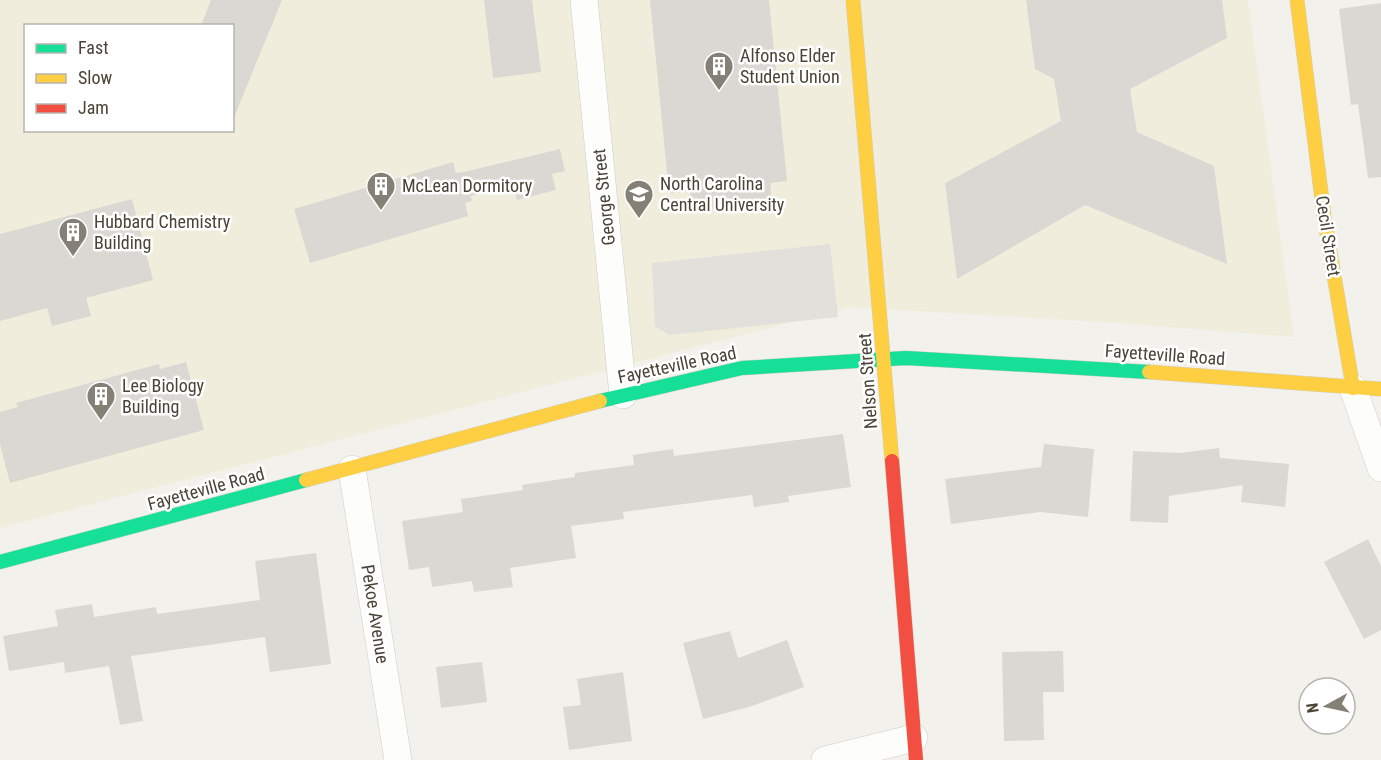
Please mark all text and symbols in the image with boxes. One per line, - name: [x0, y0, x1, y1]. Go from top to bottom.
- legend: [24, 24, 234, 132]
- text: Fast: [78, 37, 109, 58]
- place label: Alfonso Elder Student Union: [740, 45, 840, 87]
- building icon: Alfonso Elder Student Union: [703, 50, 735, 92]
- text: Slow: [78, 67, 113, 88]
- text: Jam: [78, 97, 109, 118]
- street label: George Street: [588, 148, 619, 246]
- building icon: McLean Dormitory: [365, 170, 397, 212]
- place label: North Carolina Central University: [660, 173, 785, 215]
- place label: McLean Dormitory: [402, 175, 533, 196]
- school or university icon: North Carolina Central University: [623, 178, 655, 220]
- street label: Cecil Street: [1312, 194, 1345, 278]
- place label: Hubbard Chemistry Building: [94, 211, 231, 253]
- building icon: Hubbard Chemistry Building: [57, 216, 89, 258]
- street label: Nelson Street: [854, 332, 881, 430]
- street label: Fayetteville Road: [1104, 340, 1226, 369]
- street label: Fayetteville Road: [616, 342, 738, 387]
- place label: Lee Biology Building: [122, 375, 205, 417]
- building icon: Lee Biology Building: [85, 380, 117, 422]
- street label: Fayetteville Road: [145, 463, 267, 514]
- street label: Pekoe Avenue: [357, 563, 394, 665]
- north arrow: [1297, 676, 1357, 736]
- text: N: [1303, 702, 1323, 714]

